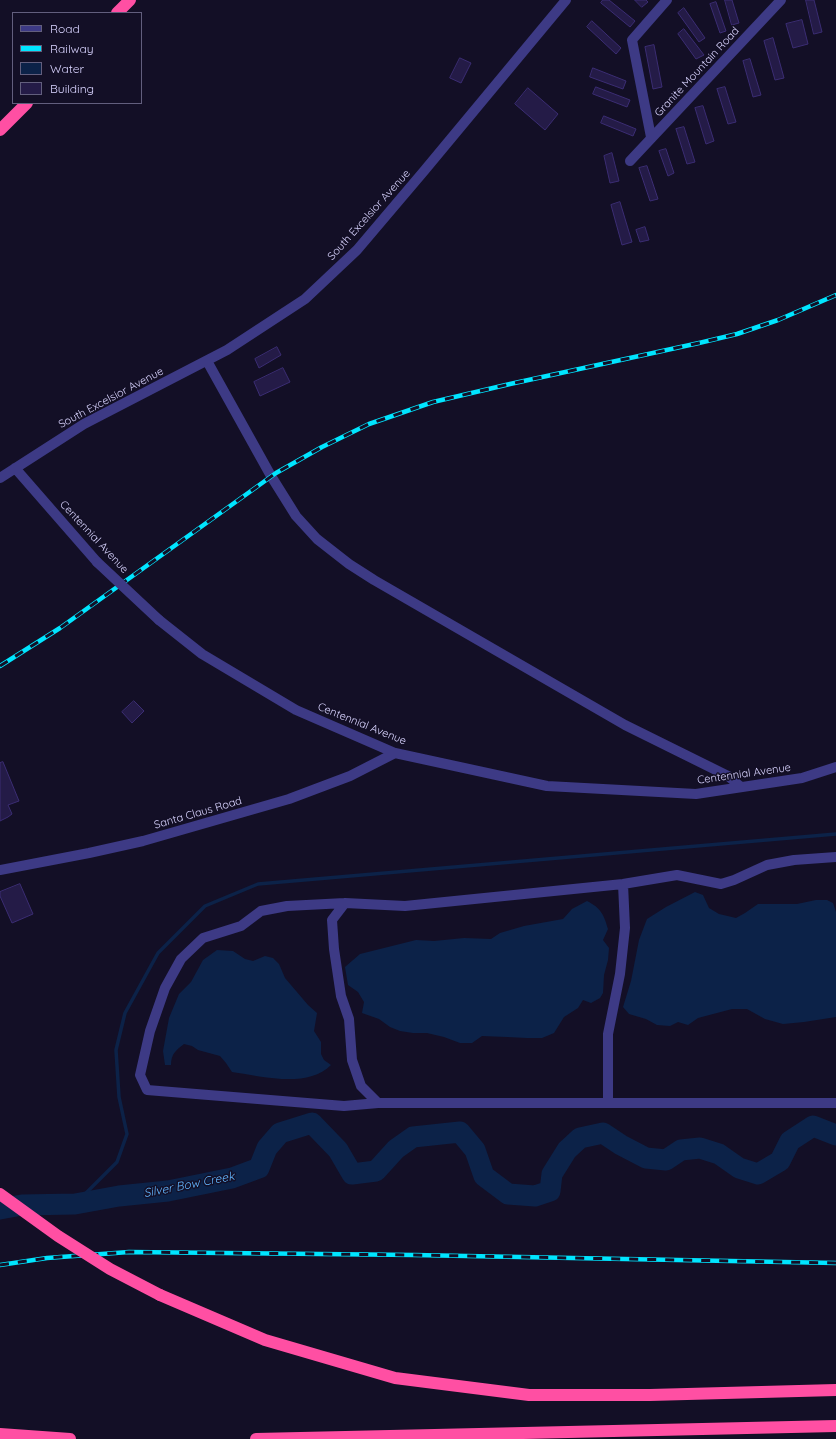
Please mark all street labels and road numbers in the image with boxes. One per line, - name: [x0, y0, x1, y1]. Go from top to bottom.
- street label: Granite Mountain Road: [652, 24, 742, 120]
- street label: South Excelsior Avenue: [325, 167, 413, 263]
- street label: South Excelsior Avenue: [56, 365, 166, 431]
- street label: Centennial Avenue: [57, 498, 131, 576]
- street label: Centennial Avenue: [316, 700, 408, 748]
- street label: Centennial Avenue: [696, 761, 792, 787]
- street label: Santa Claus Road: [153, 794, 243, 832]

